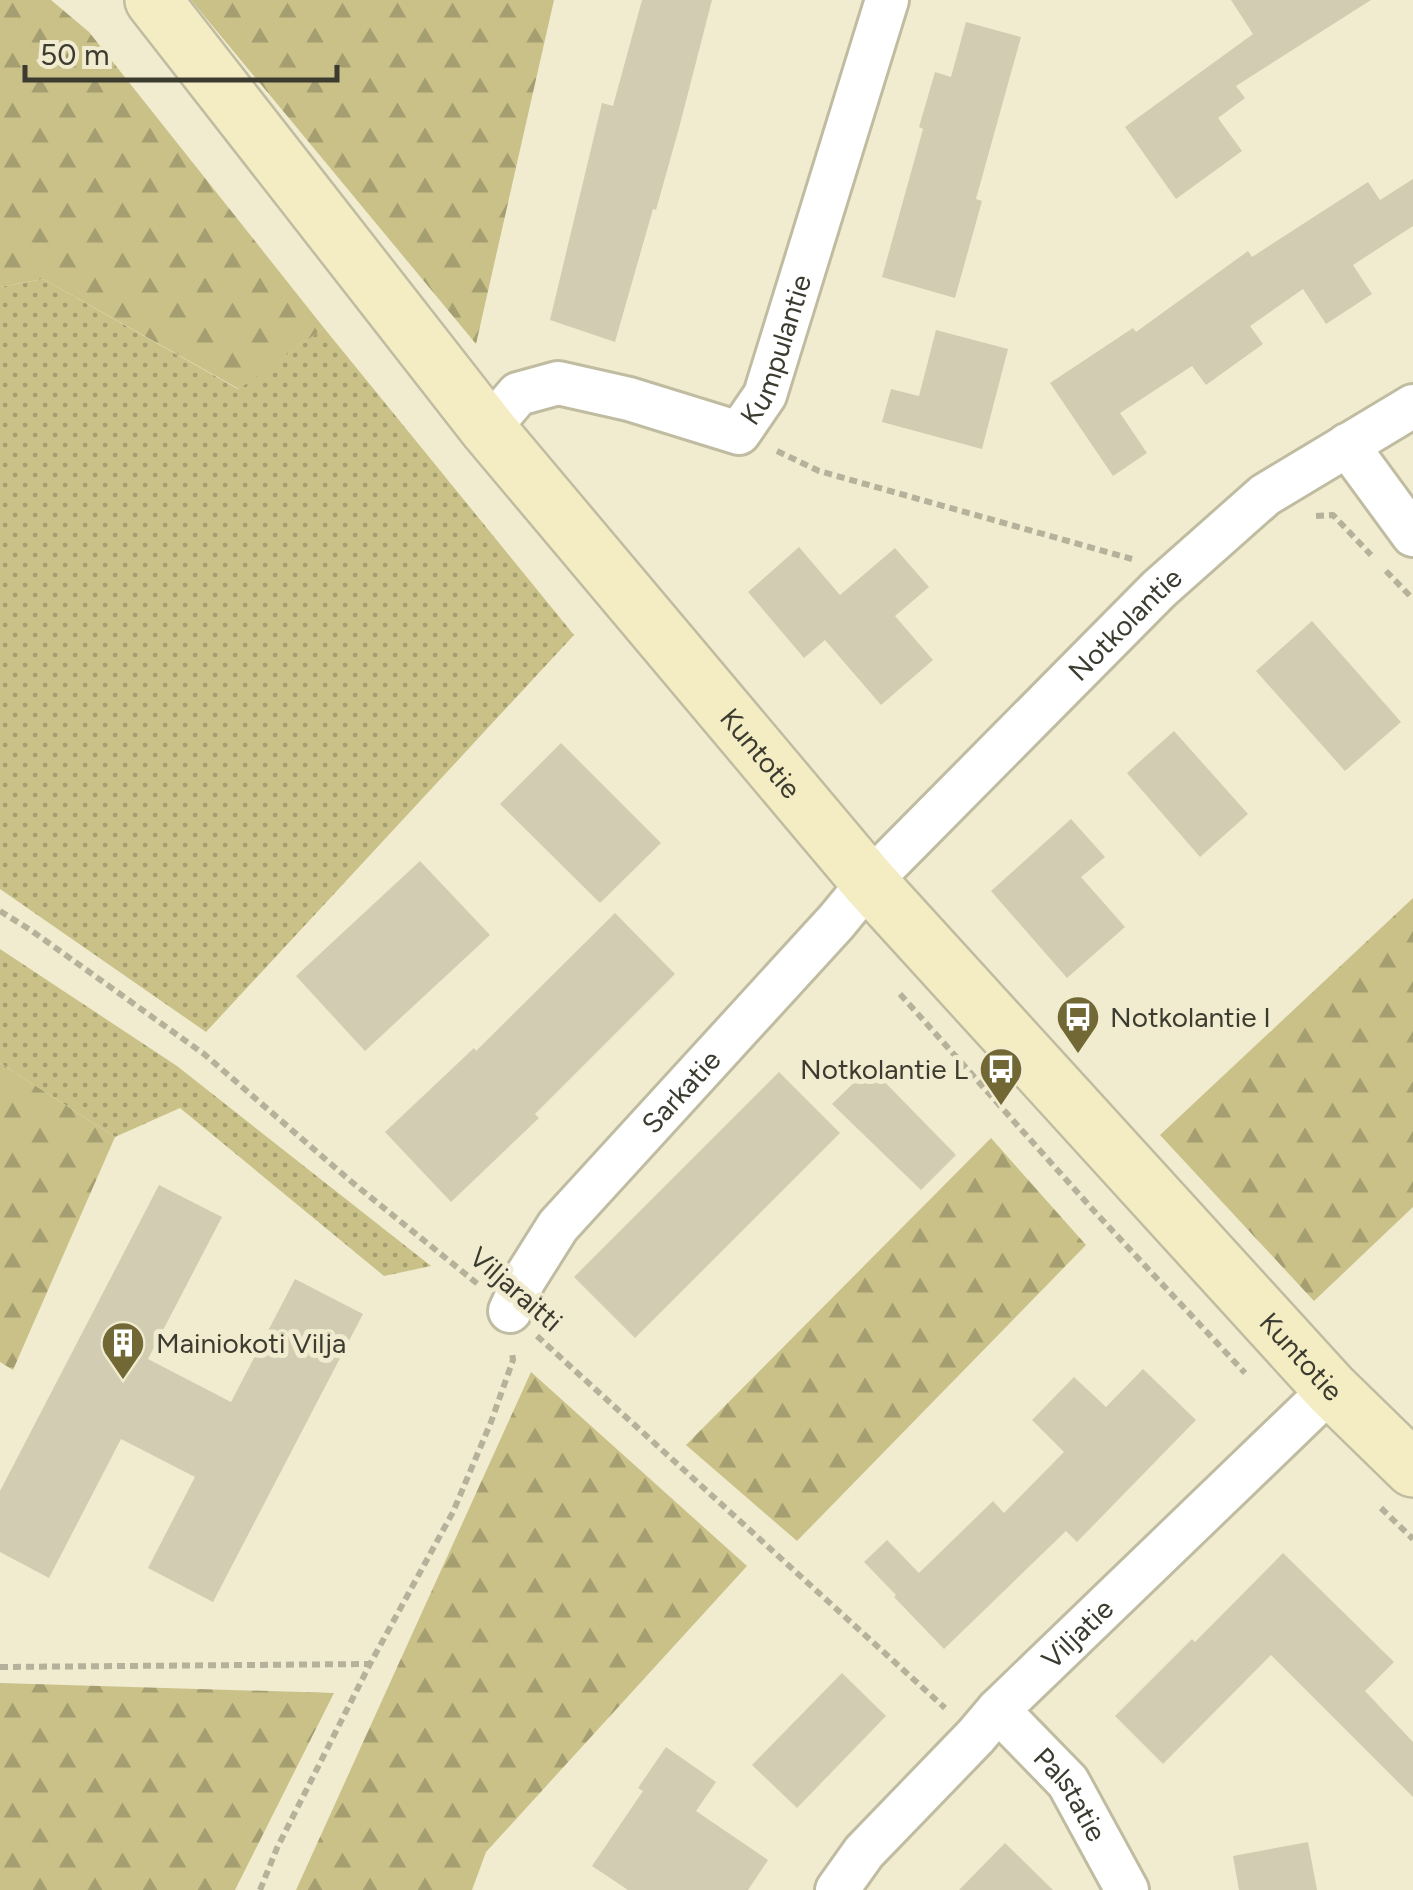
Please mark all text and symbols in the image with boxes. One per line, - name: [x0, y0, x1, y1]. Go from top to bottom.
- scale bar: [25, 20, 338, 82]
- text: 50 m: [40, 36, 109, 73]
- street label: Kumpulantie: [733, 271, 818, 431]
- street label: Notkolantie: [1061, 560, 1189, 688]
- street label: Kuntotie: [713, 701, 808, 805]
- bus stop icon: Notkolantie I: [1055, 994, 1101, 1055]
- place label: Notkolantie I: [1110, 1000, 1271, 1034]
- street label: Sarkatie: [634, 1043, 728, 1140]
- bus stop icon: Notkolantie L: [978, 1046, 1024, 1107]
- place label: Notkolantie L: [800, 1052, 968, 1086]
- street label: Viljaraitti: [463, 1240, 569, 1338]
- street label: Kuntotie: [1253, 1305, 1350, 1408]
- building icon: Mainiokoti Vilja: [100, 1320, 146, 1381]
- place label: Mainiokoti Vilja: [156, 1326, 346, 1360]
- street label: Viljatie: [1034, 1591, 1120, 1676]
- street label: Palstatie: [1027, 1740, 1114, 1847]

